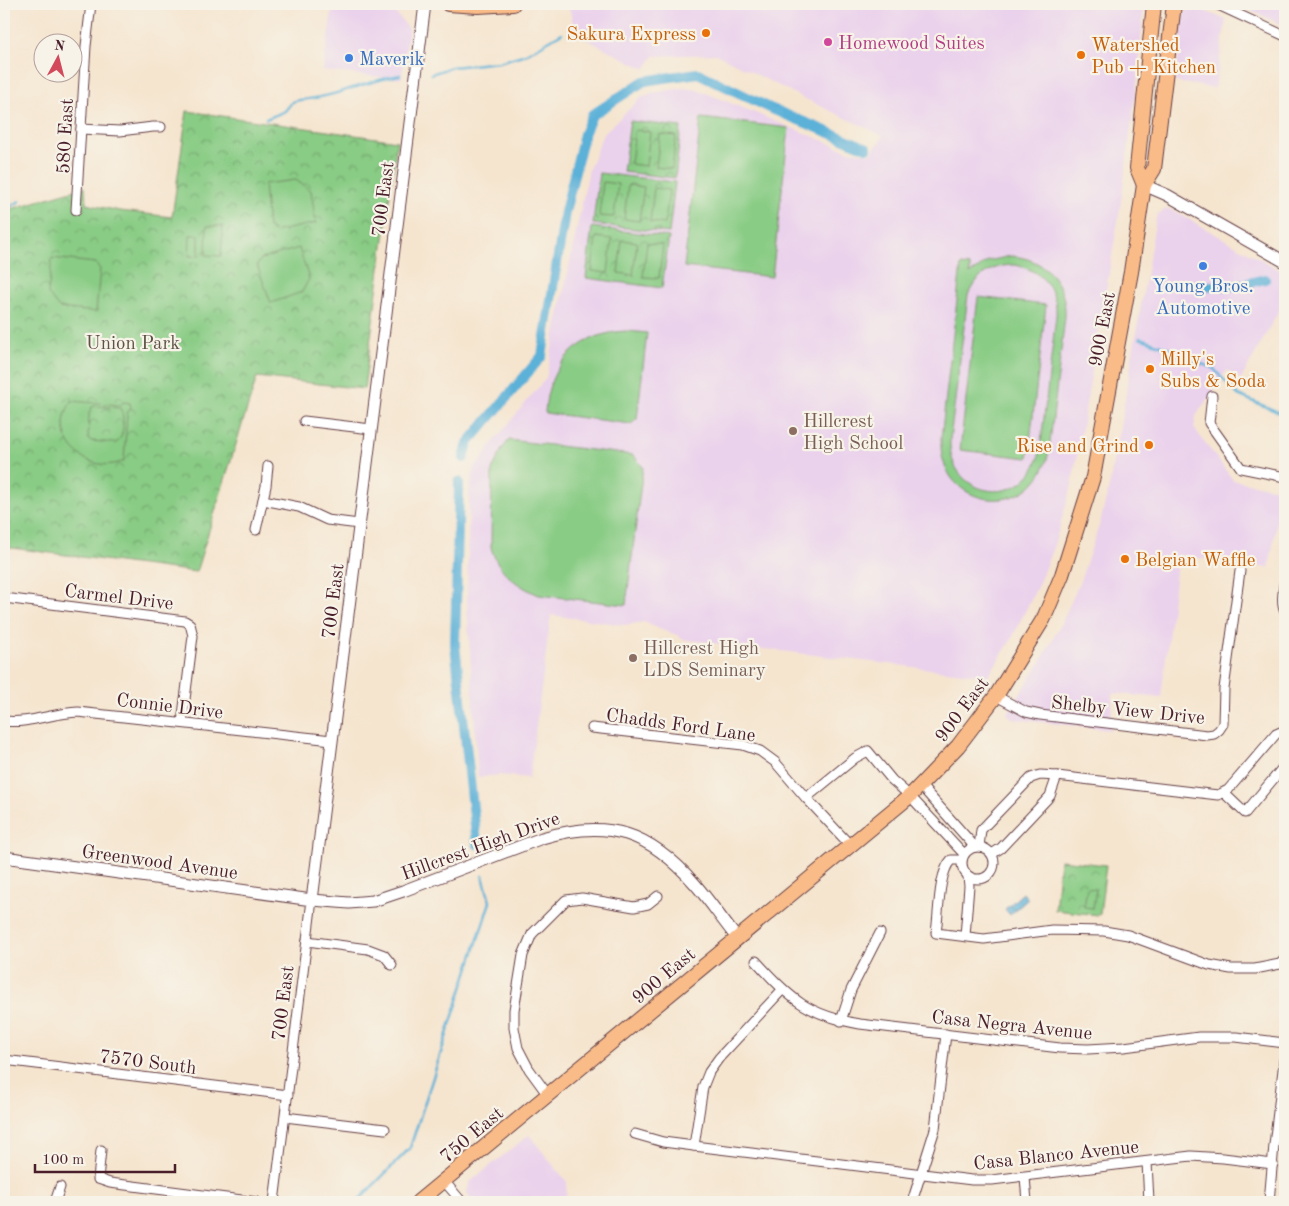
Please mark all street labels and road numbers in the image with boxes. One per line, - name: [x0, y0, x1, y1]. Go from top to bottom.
- street label: 580 East: [55, 98, 78, 174]
- street label: 700 East: [370, 161, 399, 238]
- street label: 900 East: [1087, 290, 1120, 368]
- street label: 700 East: [320, 563, 349, 640]
- street label: Carmel Drive: [63, 582, 174, 615]
- street label: 900 East: [933, 675, 993, 746]
- street label: Connie Drive: [115, 692, 224, 723]
- street label: Shelby View Drive: [1050, 694, 1206, 729]
- street label: Chadds Ford Lane: [605, 707, 757, 746]
- street label: Hillcrest High Drive: [399, 810, 563, 885]
- street label: Greenwood Avenue: [80, 843, 239, 884]
- street label: 900 East: [629, 945, 700, 1009]
- street label: 700 East: [270, 965, 299, 1042]
- street label: Casa Negra Avenue: [930, 1009, 1093, 1044]
- street label: 7570 South: [98, 1048, 197, 1079]
- street label: 750 East: [437, 1104, 508, 1168]
- street label: Casa Blanco Avenue: [973, 1138, 1140, 1175]

